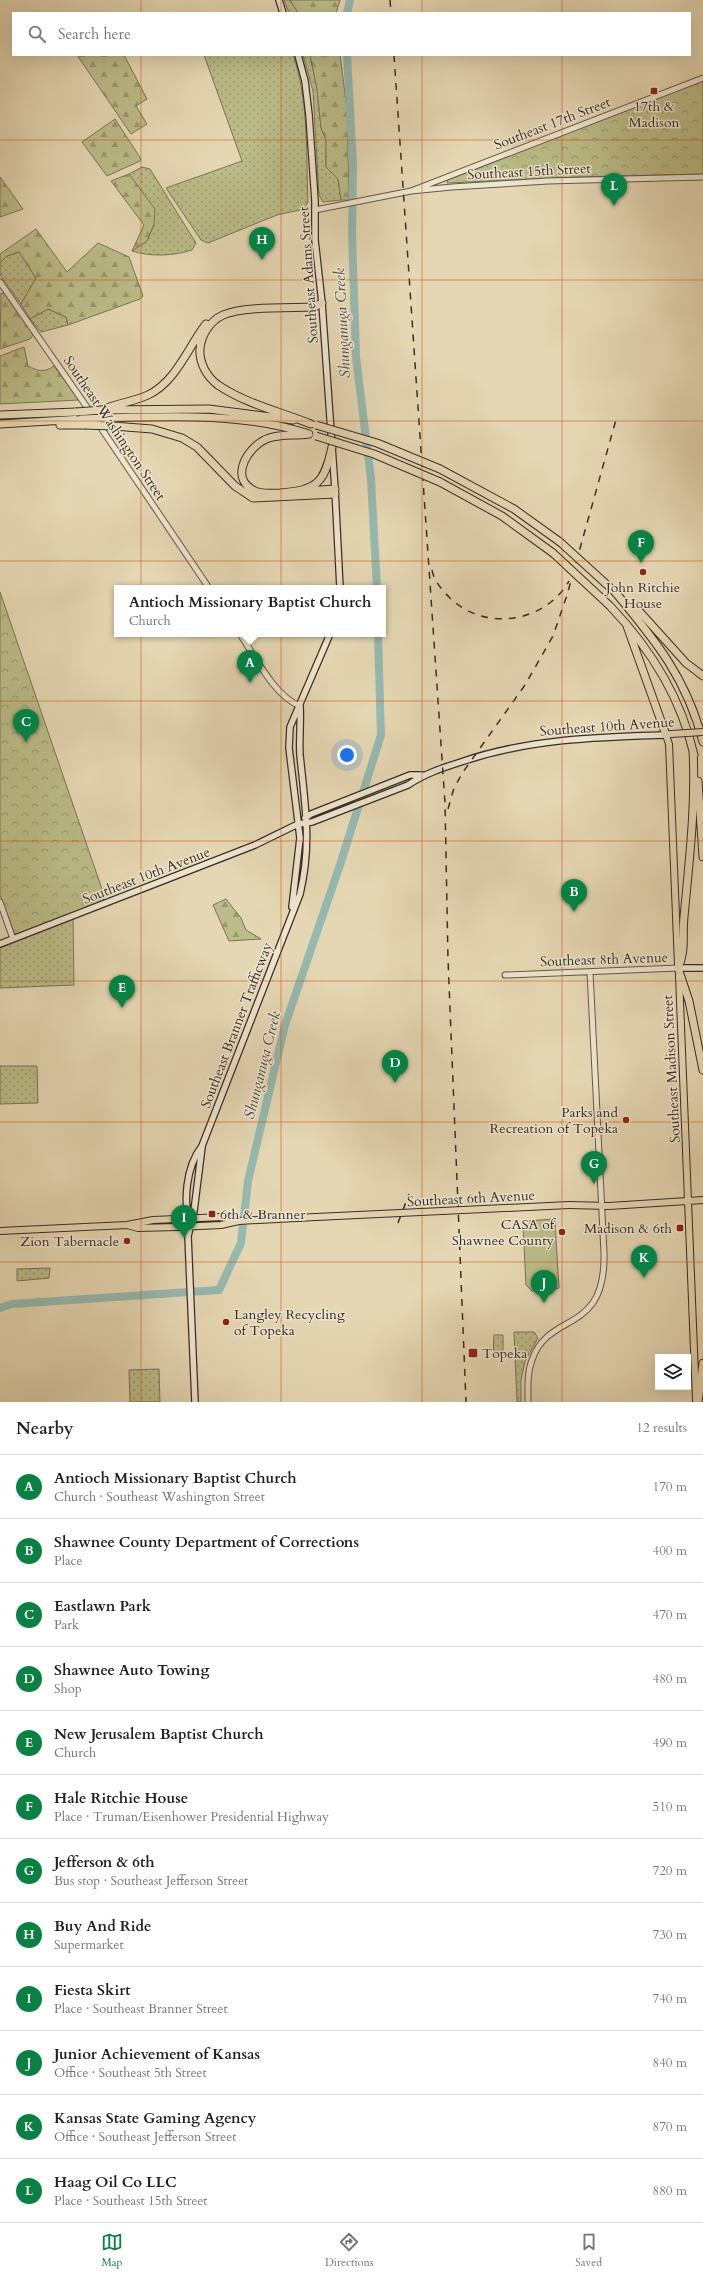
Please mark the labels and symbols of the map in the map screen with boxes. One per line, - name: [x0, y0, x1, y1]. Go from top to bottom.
- marker: 17th & Madison: [649, 86, 659, 96]
- street label: Southeast 17th Street: [491, 92, 614, 154]
- place label: 17th & Madison: [629, 97, 679, 132]
- street label: Southeast 15th Street: [467, 159, 592, 184]
- pin: L: [601, 173, 627, 206]
- street label: Southeast Adams Street: [294, 205, 323, 344]
- pin: H: [249, 227, 275, 260]
- water label: Shunganuga Creek: [329, 267, 355, 379]
- street label: Southeast Washington Street: [59, 352, 170, 505]
- pin: F: [628, 530, 654, 563]
- marker: John Ritchie House: [638, 567, 648, 577]
- place label: John Ritchie House: [604, 578, 680, 613]
- pin: A: [237, 650, 263, 683]
- pin: C: [13, 709, 39, 742]
- street label: Southeast 10th Avenue: [539, 712, 675, 741]
- your location: [337, 745, 357, 765]
- street label: Southeast 10th Avenue: [80, 842, 213, 909]
- pin: B: [561, 879, 587, 912]
- street label: Southeast Branner Trafficway: [196, 939, 277, 1111]
- street label: Southeast 8th Avenue: [540, 948, 668, 971]
- pin: E: [109, 975, 135, 1008]
- street label: Southeast Madison Street: [658, 994, 685, 1143]
- water label: Shunganuga Creek: [239, 1009, 285, 1121]
- pin: D: [382, 1050, 408, 1083]
- place label: Parks and Recreation of Topeka: [490, 1103, 619, 1138]
- marker: Parks and Recreation of Topeka: [621, 1115, 631, 1125]
- pin: G: [581, 1151, 607, 1184]
- street label: Southeast 6th Avenue: [407, 1186, 535, 1211]
- pin: I: [171, 1205, 197, 1238]
- place label: 6th & Branner: [220, 1205, 306, 1224]
- marker: 6th & Branner: [207, 1209, 217, 1219]
- place label: CASA of Shawnee County: [452, 1215, 557, 1250]
- place label: Madison & 6th: [584, 1219, 672, 1238]
- marker: Madison & 6th: [675, 1223, 685, 1233]
- marker: CASA of Shawnee County: [557, 1227, 567, 1237]
- place label: Zion Tabernacle: [20, 1232, 119, 1251]
- marker: Zion Tabernacle: [122, 1236, 132, 1246]
- pin: K: [631, 1245, 657, 1278]
- pin: J: [531, 1270, 557, 1303]
- place label: Langley Recycling of Topeka: [234, 1305, 345, 1340]
- marker: Langley Recycling of Topeka: [221, 1317, 231, 1327]
- place label: Topeka: [482, 1344, 527, 1363]
- marker: Topeka: [467, 1347, 479, 1359]

